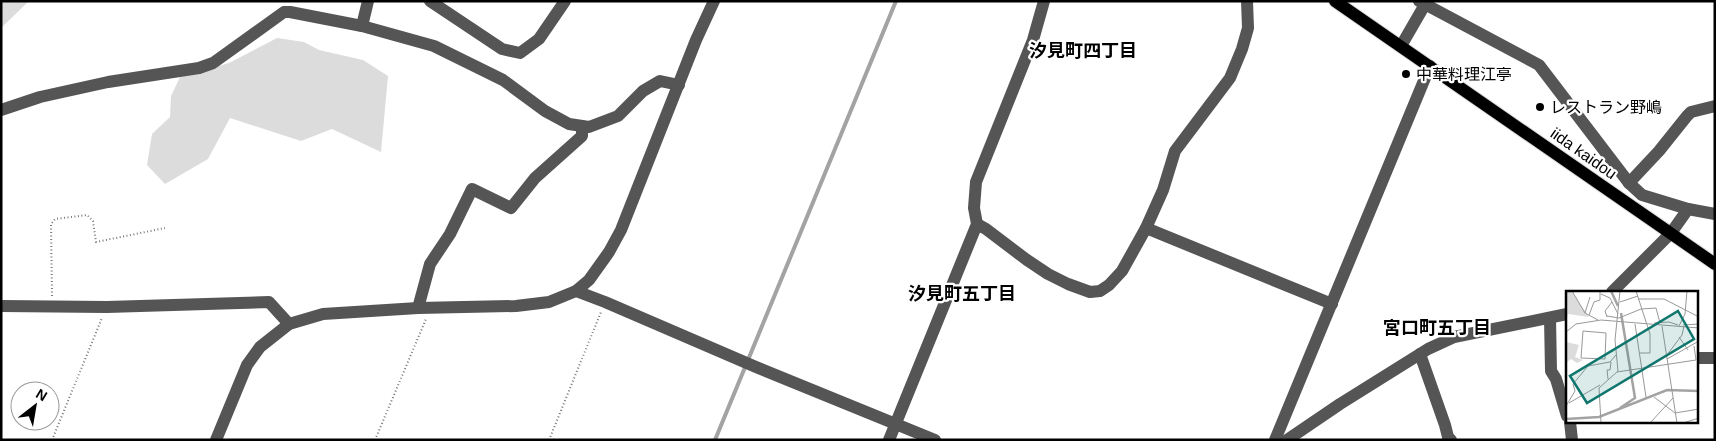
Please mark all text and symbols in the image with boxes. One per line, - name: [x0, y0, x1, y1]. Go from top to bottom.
- district label: 汐見町四丁目: [1029, 41, 1137, 61]
- place label: 中華料理江亭: [1416, 66, 1512, 83]
- marker: 中華料理江亭: [1400, 68, 1412, 80]
- place label: レストラン野嶋: [1550, 99, 1662, 116]
- marker: レストラン野嶋: [1534, 101, 1546, 113]
- street label: iida kaidou: [1548, 125, 1620, 182]
- district label: 汐見町五丁目: [908, 284, 1016, 304]
- inset map: [1566, 291, 1698, 424]
- district label: 宮口町五丁目: [1383, 318, 1491, 338]
- north arrow: [10, 381, 60, 431]
- text: N: [33, 385, 50, 404]

